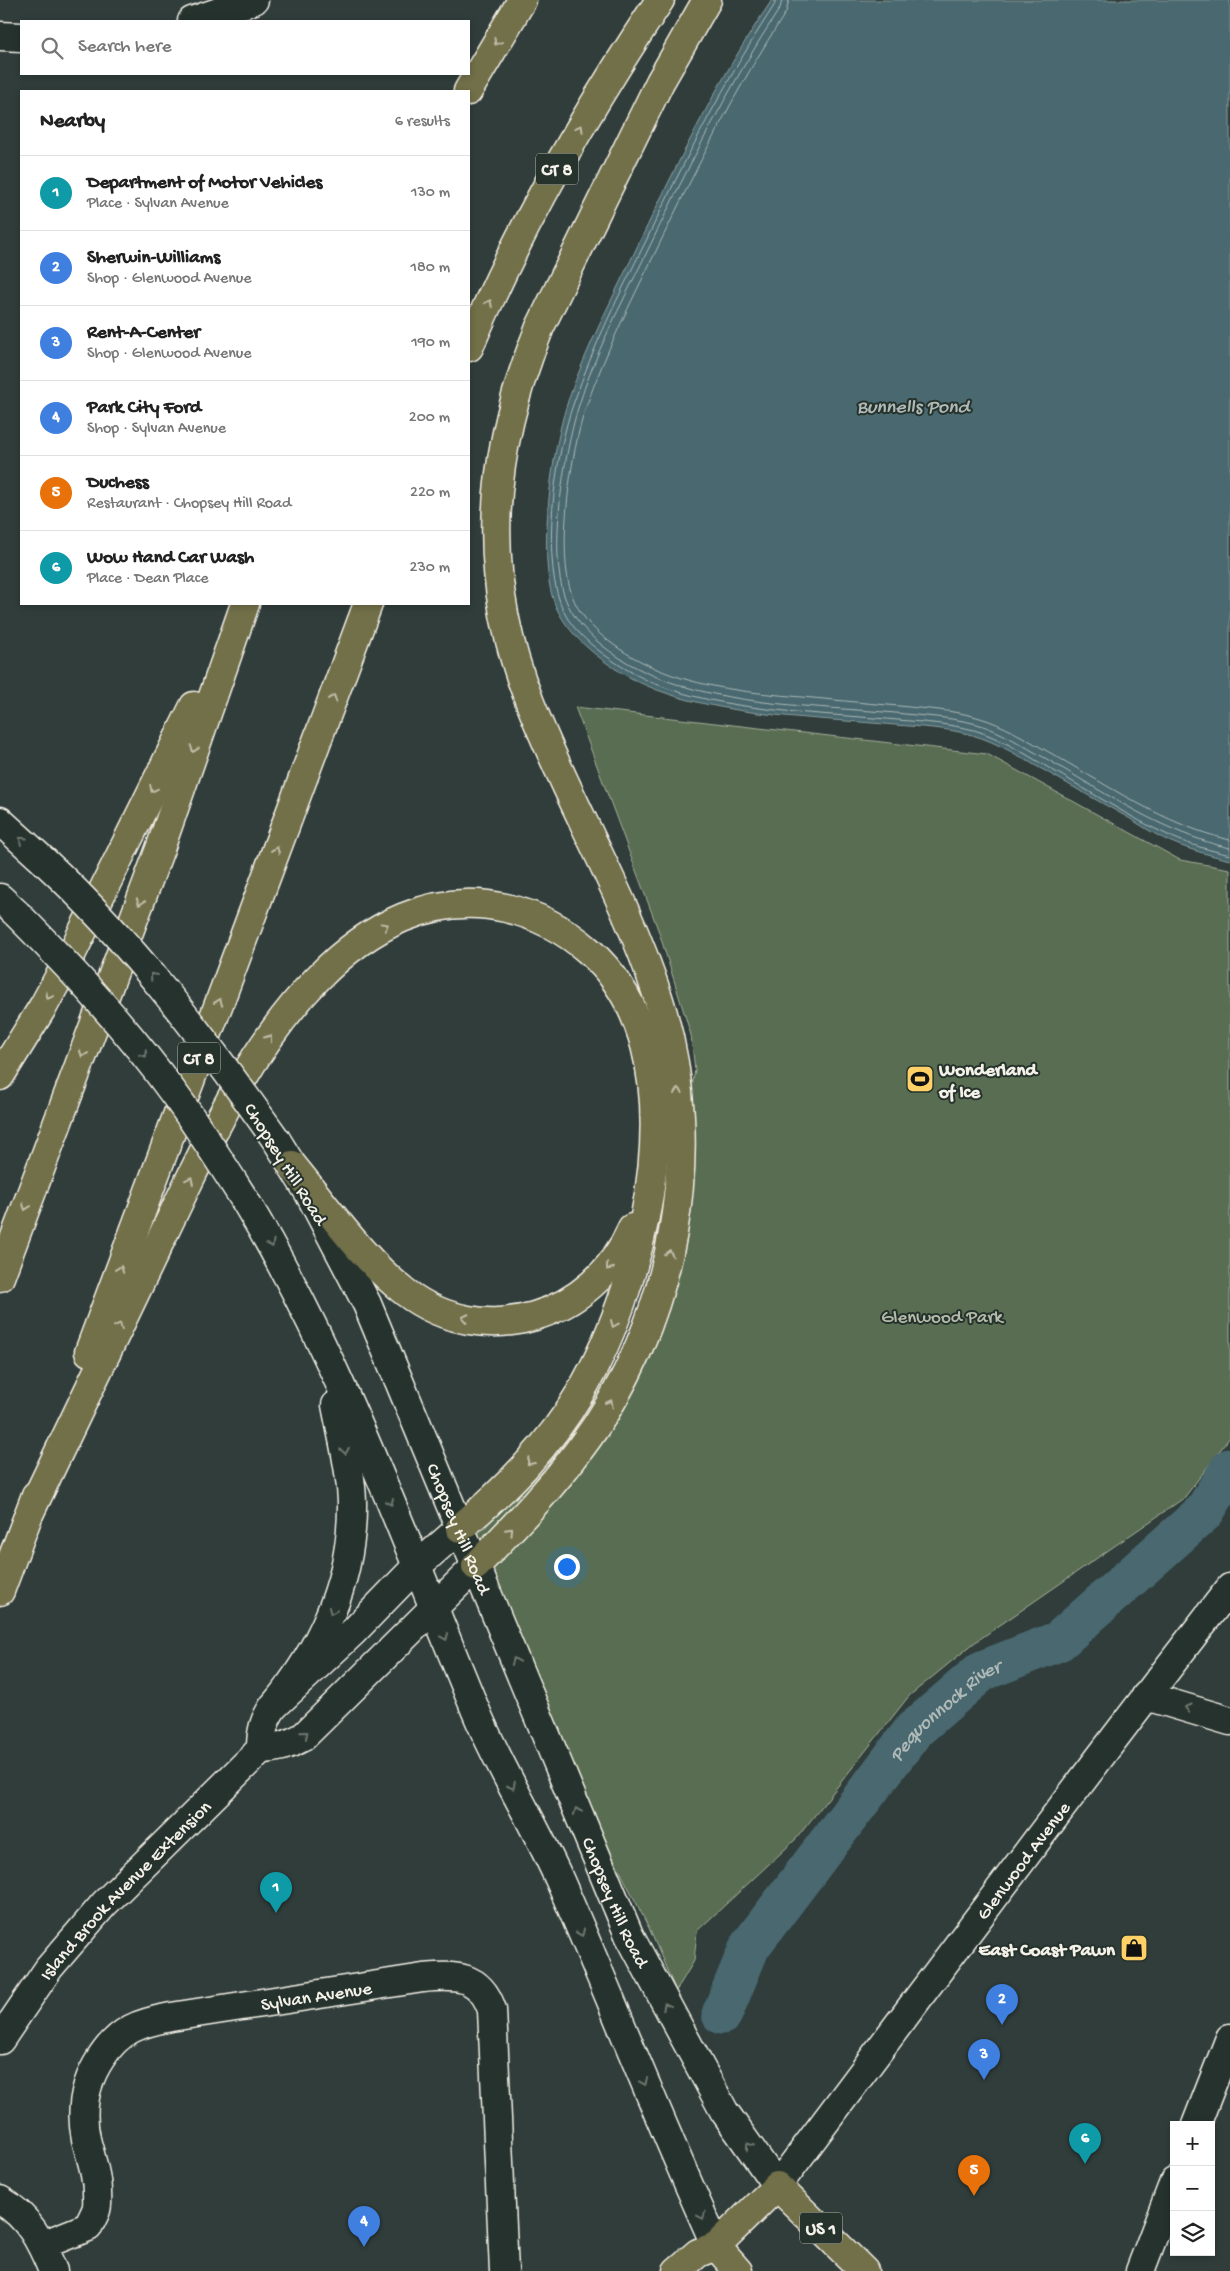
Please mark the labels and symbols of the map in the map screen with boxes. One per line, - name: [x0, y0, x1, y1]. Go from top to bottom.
- one-way arrow: [493, 36, 503, 45]
- one-way arrow: [574, 124, 584, 133]
- road number: CT 8: [536, 153, 578, 184]
- one-way arrow: [483, 299, 493, 308]
- water label: Bunnells Pond: [857, 397, 972, 420]
- one-way arrow: [327, 694, 337, 702]
- one-way arrow: [190, 744, 200, 753]
- one-way arrow: [149, 784, 159, 793]
- one-way arrow: [19, 837, 28, 846]
- one-way arrow: [270, 846, 280, 855]
- one-way arrow: [136, 897, 146, 906]
- one-way arrow: [379, 922, 388, 932]
- one-way arrow: [150, 973, 159, 982]
- one-way arrow: [45, 991, 55, 1000]
- one-way arrow: [213, 998, 223, 1007]
- one-way arrow: [263, 1034, 272, 1044]
- road number: CT 8: [178, 1042, 220, 1074]
- one-way arrow: [138, 1048, 146, 1057]
- one-way arrow: [79, 1050, 89, 1058]
- place label: Wonderland of Ice: [938, 1060, 1038, 1105]
- sports icon: Wonderland of Ice: [905, 1064, 935, 1094]
- one-way arrow: [673, 1087, 684, 1095]
- street label: Chopsey Hill Road: [237, 1100, 332, 1232]
- one-way arrow: [184, 1176, 194, 1185]
- one-way arrow: [22, 1202, 32, 1210]
- one-way arrow: [265, 1238, 275, 1247]
- one-way arrow: [663, 1248, 673, 1257]
- one-way arrow: [606, 1261, 615, 1270]
- one-way arrow: [114, 1266, 124, 1274]
- park label: Glenwood Park: [881, 1307, 1004, 1330]
- one-way arrow: [460, 1313, 469, 1324]
- one-way arrow: [609, 1319, 620, 1328]
- one-way arrow: [113, 1322, 123, 1331]
- one-way arrow: [604, 1400, 614, 1409]
- one-way arrow: [340, 1447, 350, 1456]
- one-way arrow: [526, 1456, 535, 1465]
- street label: Chopsey Hill Road: [419, 1461, 495, 1600]
- one-way arrow: [384, 1498, 394, 1506]
- one-way arrow: [504, 1527, 513, 1536]
- your location: [554, 1554, 580, 1580]
- one-way arrow: [328, 1606, 339, 1615]
- one-way arrow: [440, 1633, 450, 1641]
- water label: Pequonnock River: [886, 1655, 1008, 1768]
- one-way arrow: [511, 1657, 521, 1666]
- one-way arrow: [1184, 1704, 1193, 1714]
- one-way arrow: [300, 1730, 309, 1739]
- one-way arrow: [506, 1780, 516, 1789]
- street label: Island Brook Avenue Extension: [36, 1797, 218, 1986]
- street label: Glenwood Avenue: [973, 1798, 1077, 1926]
- one-way arrow: [573, 1807, 584, 1816]
- street label: Chopsey Hill Road: [575, 1835, 653, 1974]
- pin: 1: [260, 1872, 292, 1913]
- one-way arrow: [575, 1928, 585, 1936]
- shop icon: East Coast Pawn: [1119, 1933, 1149, 1963]
- place label: East Coast Pawn: [979, 1940, 1116, 1963]
- street label: Sylvan Avenue: [259, 1978, 374, 2018]
- pin: 2: [986, 1984, 1018, 2025]
- one-way arrow: [662, 2003, 672, 2012]
- pin: 3: [968, 2039, 1000, 2080]
- one-way arrow: [638, 2077, 649, 2086]
- pin: 6: [1069, 2123, 1101, 2164]
- one-way arrow: [746, 2142, 755, 2152]
- pin: 5: [958, 2155, 990, 2196]
- pin: 4: [348, 2206, 380, 2247]
- one-way arrow: [696, 2211, 706, 2220]
- road number: US 1: [800, 2212, 842, 2244]

